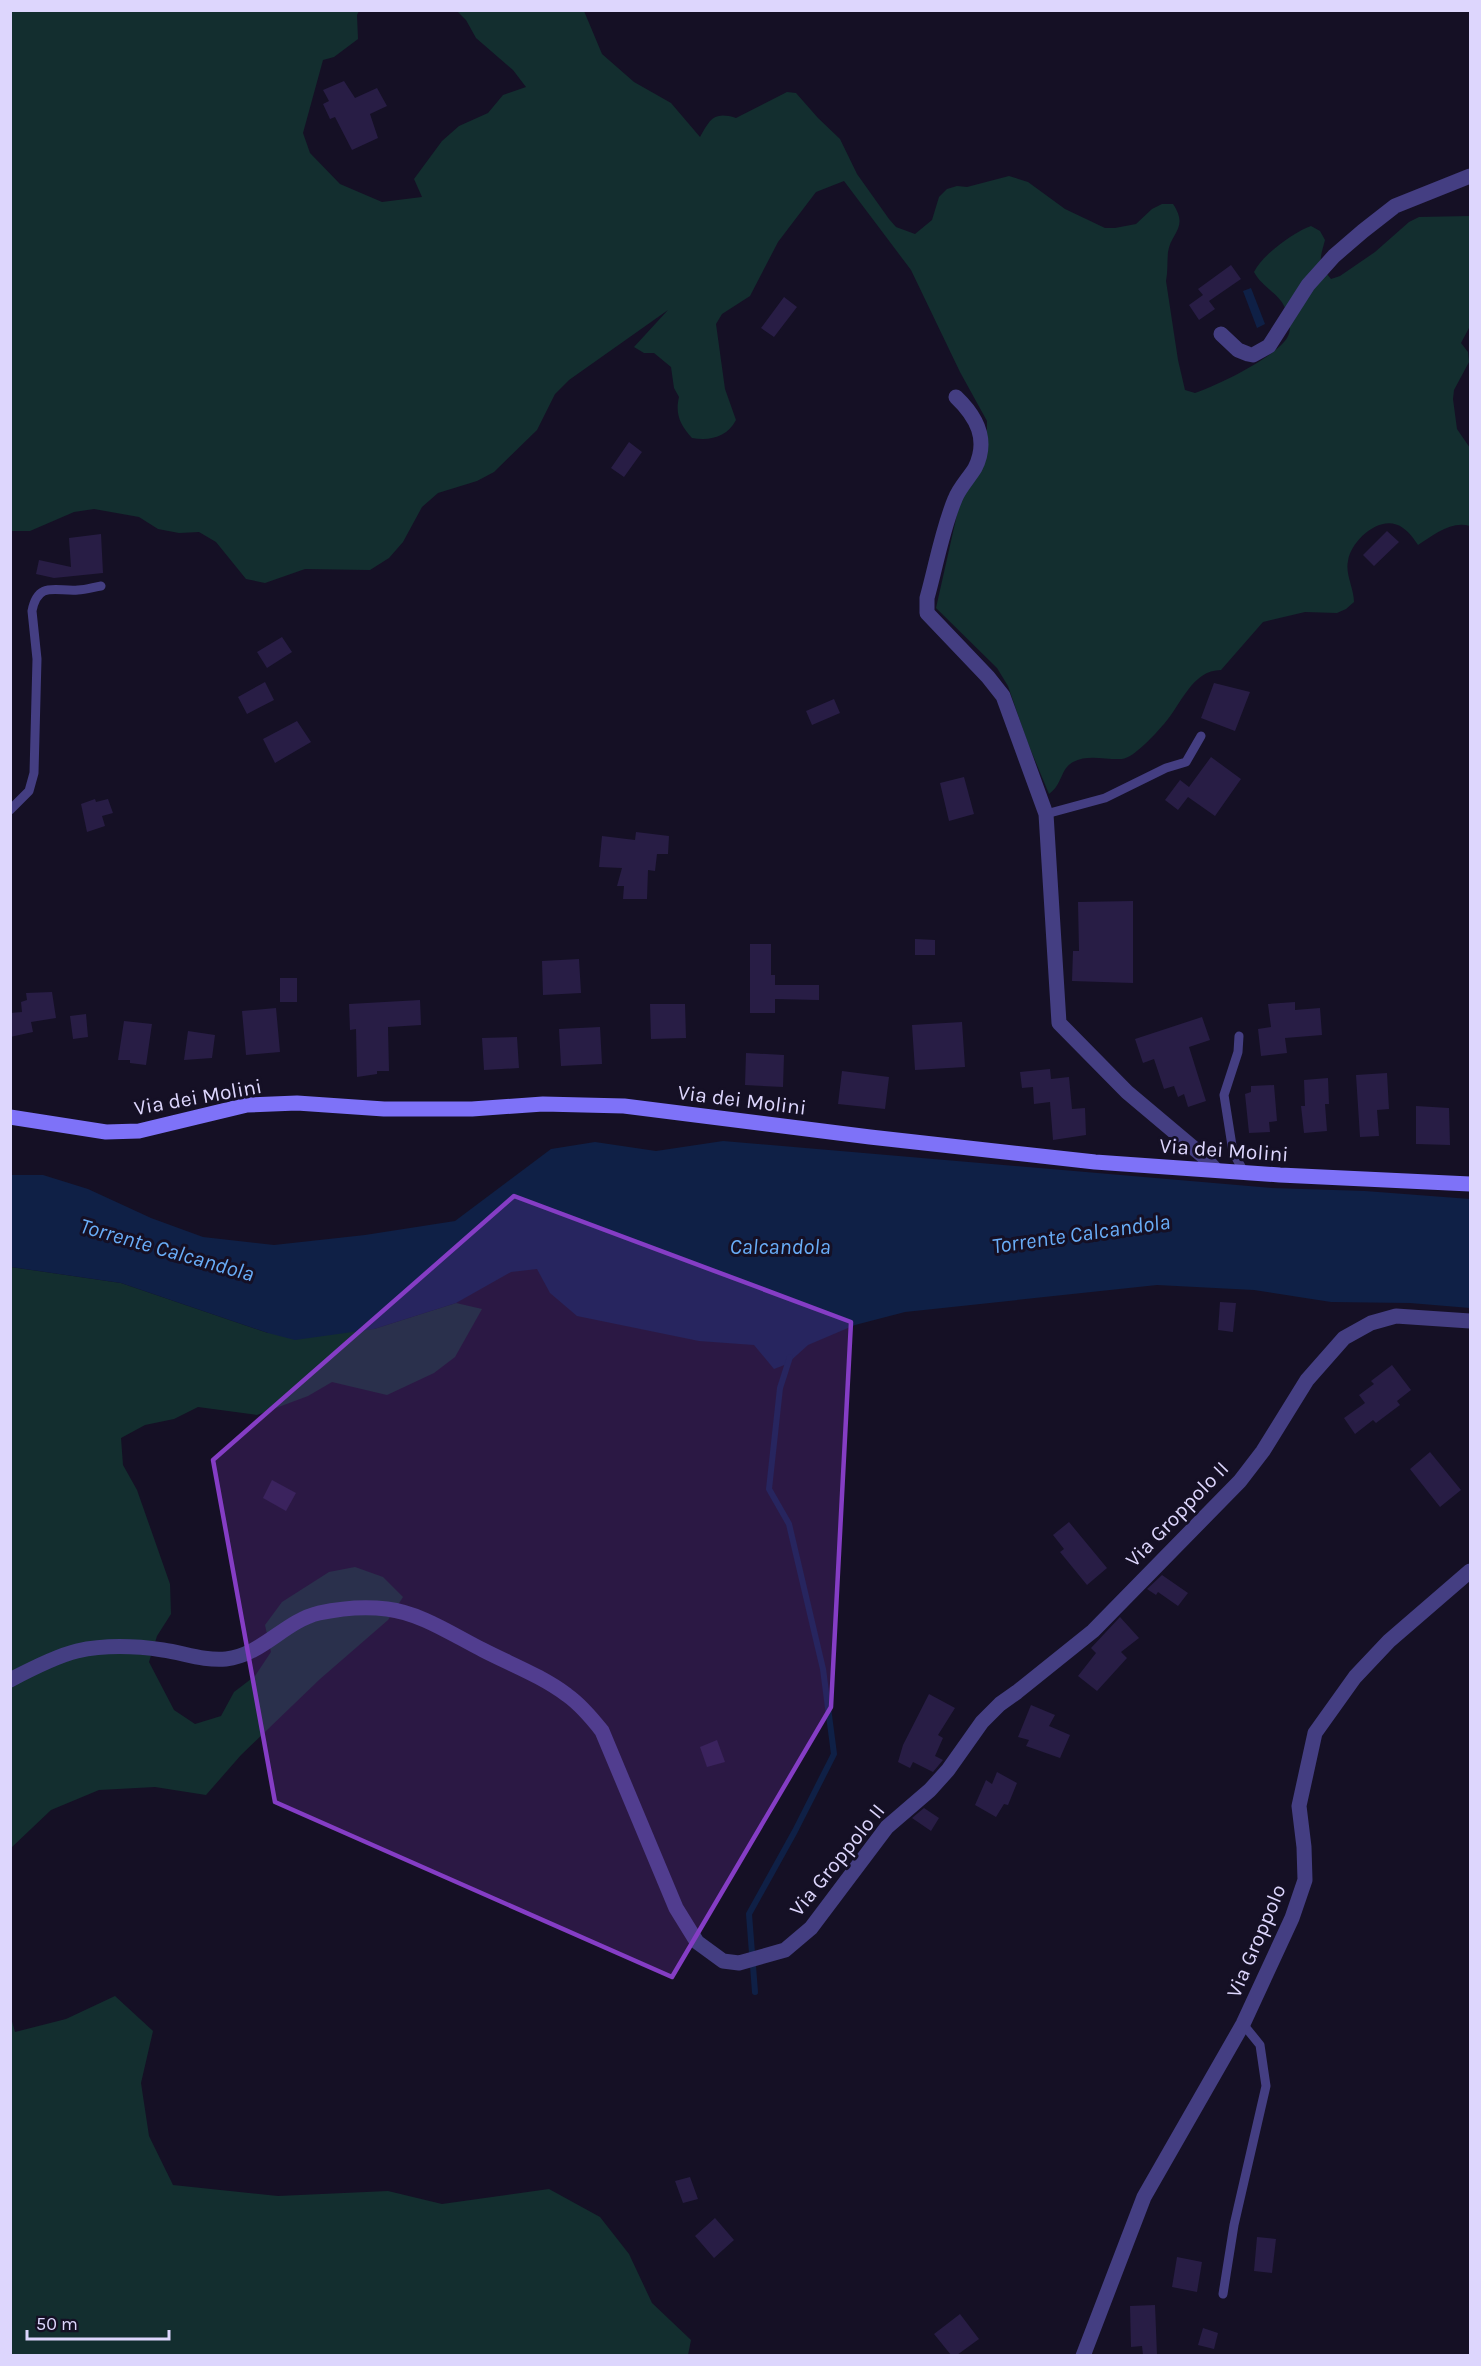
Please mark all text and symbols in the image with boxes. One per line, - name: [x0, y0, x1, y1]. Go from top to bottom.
- street label: Via dei Molini: [132, 1074, 264, 1120]
- street label: Via dei Molini: [676, 1080, 808, 1120]
- street label: Via dei Molini: [1159, 1134, 1289, 1166]
- water label: Torrente Calcandola: [990, 1209, 1172, 1259]
- water label: Torrente Calcandola: [77, 1213, 257, 1287]
- water label: Calcandola: [729, 1234, 831, 1260]
- street label: Via Groppolo II: [1121, 1456, 1233, 1572]
- street label: Via Groppolo II: [784, 1799, 890, 1921]
- street label: Via Groppolo: [1221, 1881, 1291, 2001]
- scale bar: [27, 2303, 170, 2341]
- text: 50 m: [36, 2313, 78, 2335]

